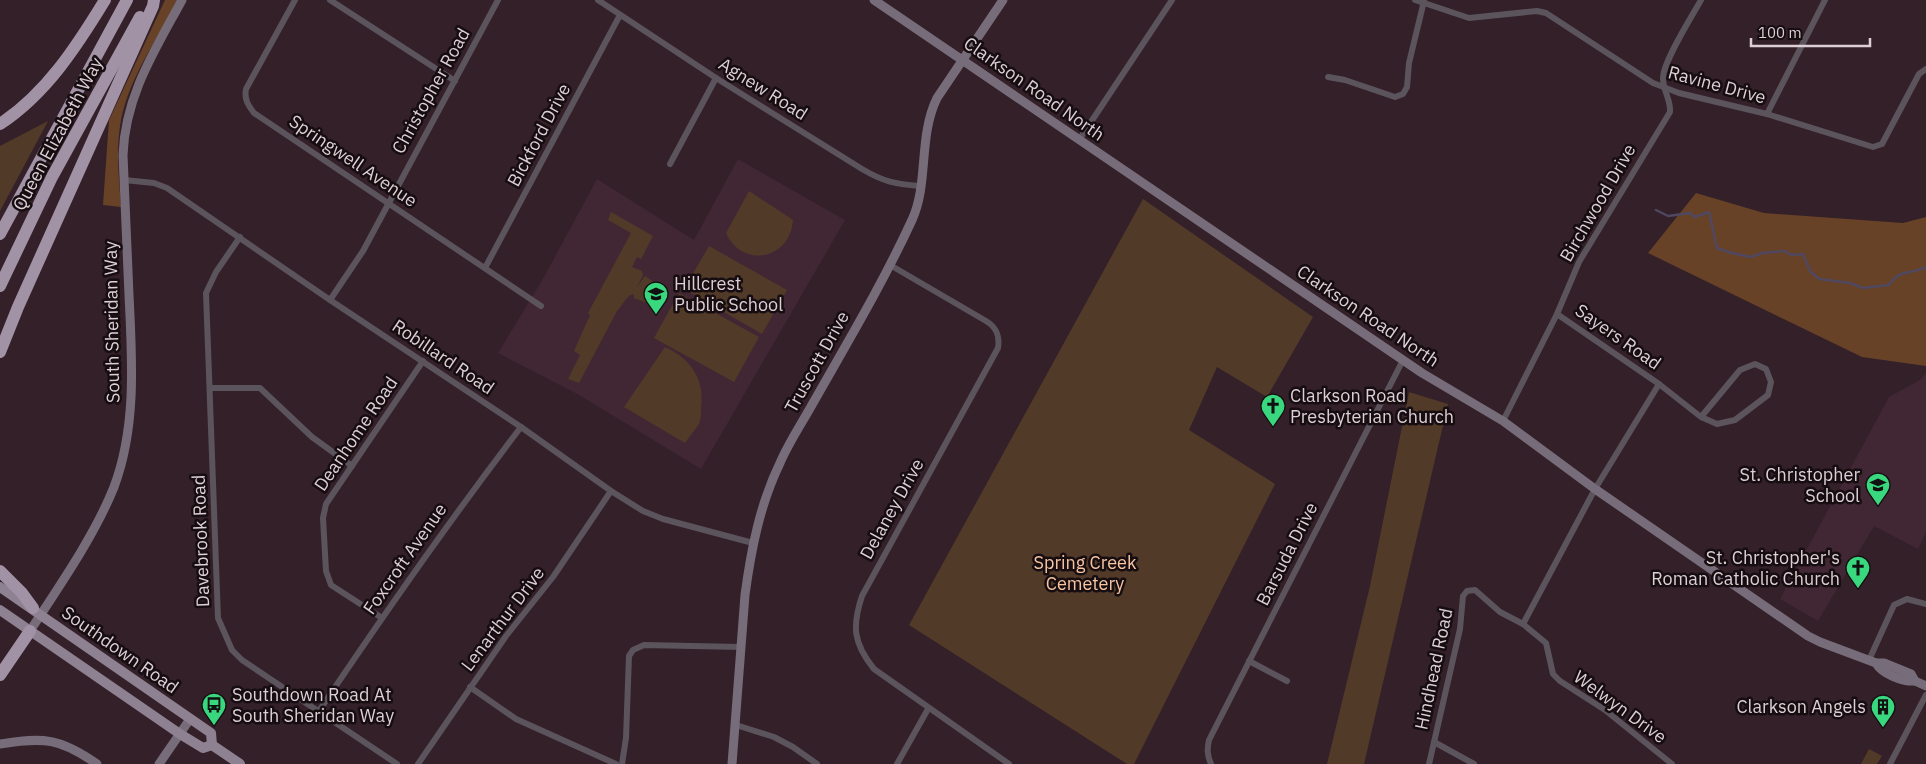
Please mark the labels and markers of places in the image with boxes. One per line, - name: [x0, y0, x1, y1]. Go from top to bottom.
- place label: Hillcrest Public School: [674, 272, 783, 316]
- school or university icon: Hillcrest Public School: [643, 281, 669, 315]
- place label: Clarkson Road Presbyterian Church: [1290, 384, 1454, 428]
- church icon: Clarkson Road Presbyterian Church: [1260, 393, 1286, 427]
- place label: St. Christopher School: [1739, 463, 1860, 507]
- school or university icon: St. Christopher School: [1865, 472, 1891, 506]
- place label: St. Christopher's Roman Catholic Church: [1651, 546, 1840, 590]
- church icon: St. Christopher's Roman Catholic Church: [1845, 555, 1871, 589]
- place label: Southdown Road At South Sheridan Way: [232, 683, 394, 727]
- bus stop icon: Southdown Road At South Sheridan Way: [201, 692, 227, 726]
- building icon: Clarkson Angels: [1870, 694, 1896, 728]
- place label: Clarkson Angels: [1736, 695, 1866, 718]

